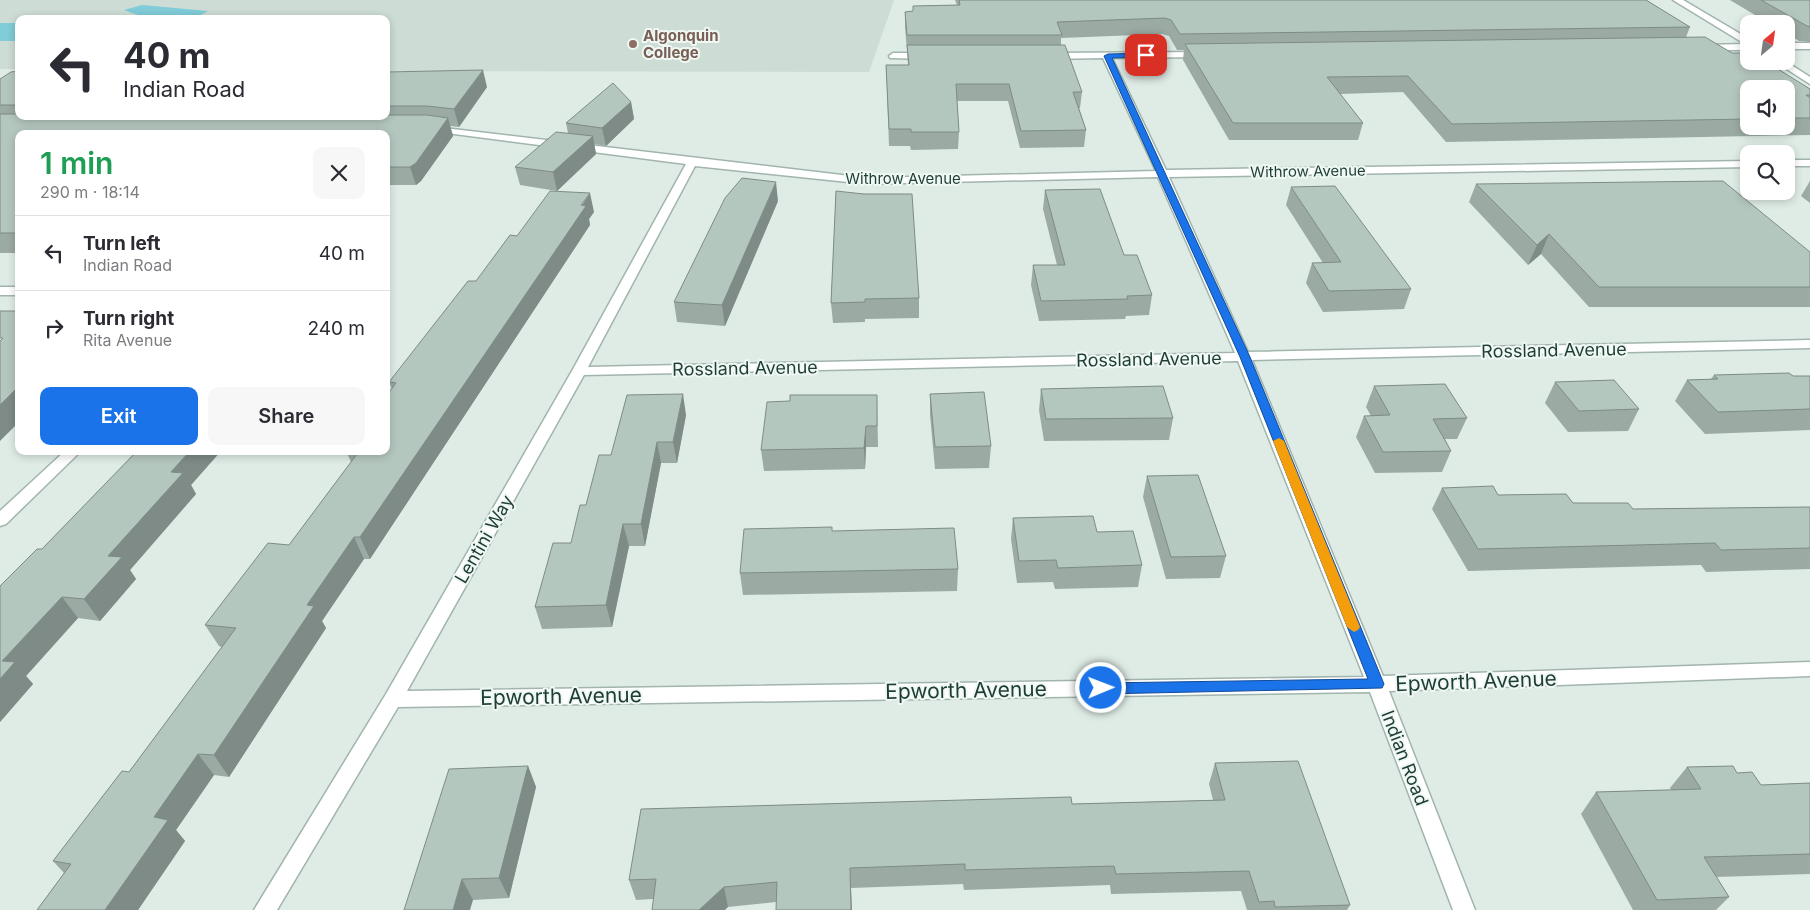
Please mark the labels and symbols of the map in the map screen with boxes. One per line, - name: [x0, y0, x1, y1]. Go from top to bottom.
- north arrow: [1740, 15, 1795, 70]
- place label: Algonquin College: [643, 26, 718, 62]
- pin: [1125, 34, 1167, 76]
- marker: Algonquin College: [627, 38, 639, 50]
- street label: Withrow Avenue: [1250, 160, 1366, 182]
- street label: Withrow Avenue: [845, 169, 961, 188]
- street label: Rossland Avenue: [1481, 338, 1627, 362]
- street label: Rossland Avenue: [1076, 347, 1222, 371]
- street label: Rossland Avenue: [672, 356, 818, 380]
- street label: Lentini Way: [450, 491, 518, 587]
- position arrow: [1074, 661, 1126, 713]
- street label: Epworth Avenue: [1395, 666, 1557, 696]
- street label: Epworth Avenue: [885, 676, 1047, 704]
- street label: Epworth Avenue: [480, 682, 642, 710]
- street label: Indian Road: [1377, 708, 1433, 808]

